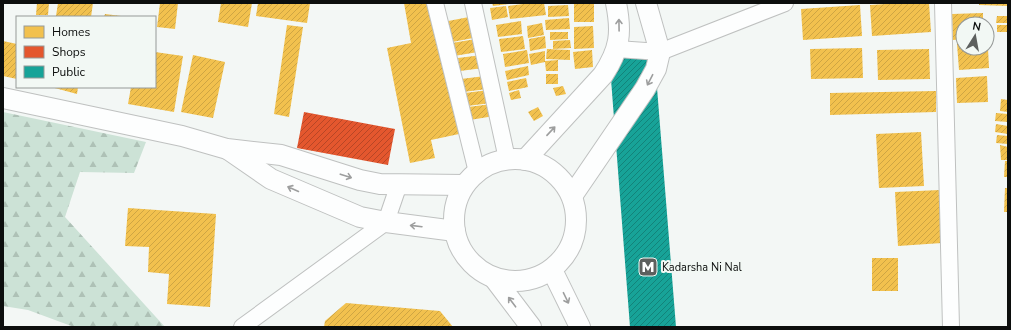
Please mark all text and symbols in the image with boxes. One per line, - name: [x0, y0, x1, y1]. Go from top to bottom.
- legend: [16, 16, 156, 88]
- north arrow: [955, 16, 995, 56]
- one-way arrow: [616, 19, 623, 32]
- text: N: [971, 19, 982, 35]
- text: Homes: [52, 24, 90, 40]
- text: Shops: [52, 44, 86, 60]
- text: Public: [52, 64, 86, 80]
- one-way arrow: [646, 74, 653, 86]
- one-way arrow: [547, 126, 556, 136]
- one-way arrow: [340, 173, 353, 180]
- one-way arrow: [287, 185, 299, 192]
- one-way arrow: [410, 222, 423, 230]
- metro station icon: Kadarsha Ni Nal: [637, 256, 659, 278]
- place label: Kadarsha Ni Nal: [662, 260, 743, 275]
- one-way arrow: [563, 292, 570, 304]
- one-way arrow: [508, 297, 517, 308]

